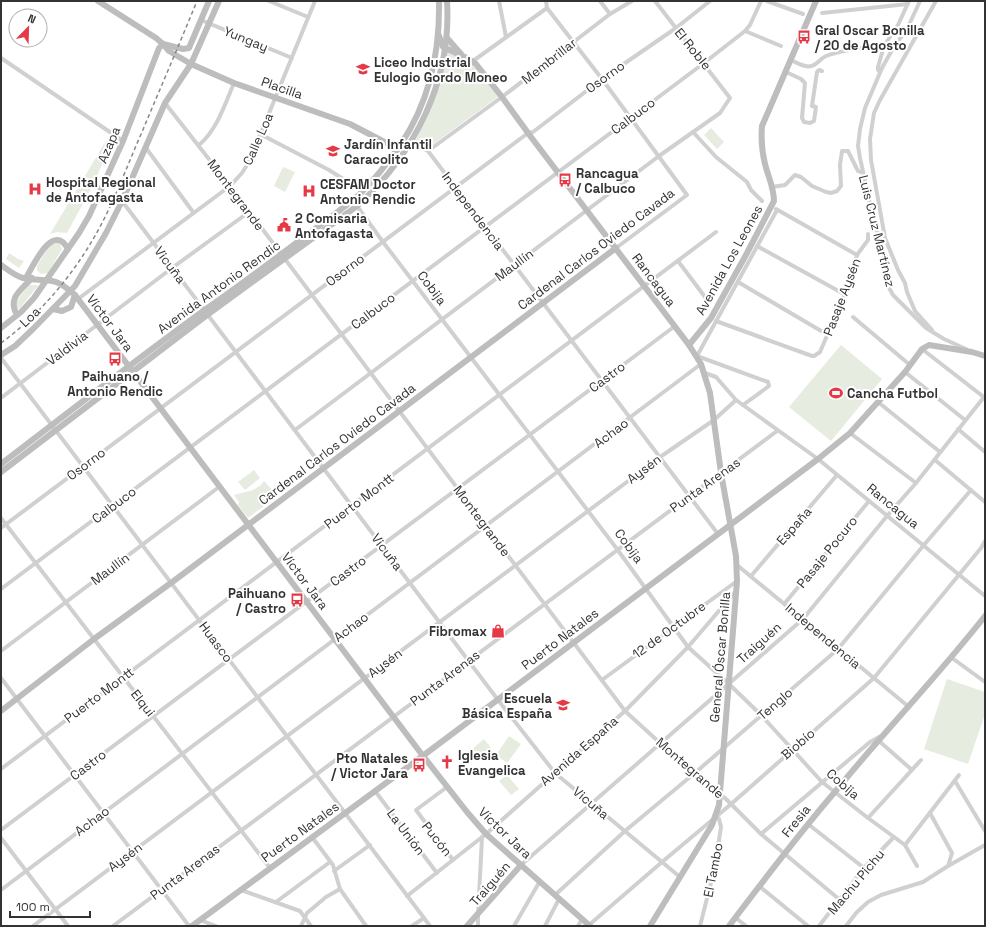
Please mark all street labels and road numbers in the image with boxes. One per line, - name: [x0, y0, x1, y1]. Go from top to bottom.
- street label: Yungay: [221, 22, 271, 56]
- street label: El Roble: [671, 24, 715, 74]
- street label: Membrillar: [518, 34, 580, 88]
- street label: Osorno: [582, 57, 628, 97]
- street label: Placilla: [259, 73, 306, 103]
- street label: Calbuco: [607, 94, 659, 138]
- street label: Calle Loa: [239, 110, 277, 168]
- street label: Azapa: [94, 124, 125, 166]
- street label: Montegrande: [204, 156, 268, 234]
- street label: Independencia: [438, 168, 508, 254]
- street label: Luis Cruz Martínez: [855, 173, 899, 289]
- street label: Cardenal Carlos Oviedo Cavada: [514, 184, 678, 314]
- street label: Avenida Los Leones: [692, 202, 766, 318]
- street label: Avenida Antonio Rendic: [154, 236, 284, 337]
- street label: Vicuña: [150, 243, 190, 287]
- street label: Maullín: [491, 245, 537, 285]
- street label: Osorno: [322, 250, 368, 290]
- street label: Rancagua: [628, 250, 680, 310]
- street label: Pasaje Aysén: [819, 256, 865, 338]
- street label: Cobija: [414, 267, 451, 309]
- street label: Calbuco: [347, 289, 399, 333]
- street label: Víctor Jara: [83, 291, 138, 356]
- street label: Loa: [16, 303, 44, 331]
- street label: Valdivia: [43, 327, 91, 369]
- street label: Castro: [585, 358, 629, 396]
- street label: Cardenal Carlos Oviedo Cavada: [255, 379, 419, 509]
- street label: Achao: [590, 414, 632, 452]
- street label: Osorno: [63, 444, 109, 484]
- street label: Aysén: [623, 451, 665, 487]
- street label: Punta Arenas: [666, 454, 744, 516]
- street label: Puerto Montt: [321, 469, 397, 533]
- street label: Rancagua: [863, 480, 923, 533]
- street label: Montegrande: [450, 482, 514, 560]
- street label: Calbuco: [88, 483, 140, 527]
- street label: España: [773, 503, 816, 549]
- street label: Pasaje Pocuro: [793, 513, 861, 591]
- street label: Cobija: [611, 525, 648, 567]
- street label: Vicuña: [367, 530, 407, 574]
- street label: Maullín: [87, 549, 133, 589]
- street label: Víctor Jara: [278, 549, 333, 614]
- street label: Castro: [326, 552, 370, 590]
- street label: General Óscar Bonilla: [706, 590, 734, 723]
- street label: 12 de Octubre: [629, 598, 709, 662]
- street label: Independencia: [782, 599, 865, 673]
- street label: Puerto Natales: [518, 604, 602, 674]
- street label: Achao: [330, 608, 372, 646]
- street label: Huasco: [195, 618, 237, 666]
- street label: Traiguén: [733, 619, 785, 667]
- street label: Aysén: [364, 645, 406, 681]
- street label: Punta Arenas: [407, 646, 483, 710]
- street label: Puerto Montt: [61, 663, 137, 727]
- street label: Tenglo: [754, 684, 796, 724]
- street label: Elqui: [127, 686, 159, 720]
- street label: Avenida España: [536, 712, 622, 790]
- street label: Biobío: [778, 725, 818, 763]
- street label: Montegrande: [652, 734, 728, 802]
- street label: Castro: [66, 746, 110, 784]
- street label: Cobija: [823, 765, 864, 803]
- street label: Vicuña: [569, 783, 613, 823]
- street label: Puerto Natales: [258, 798, 342, 866]
- street label: Fresia: [778, 801, 815, 841]
- street label: Achao: [71, 802, 113, 840]
- street label: Víctor Jara: [475, 803, 536, 863]
- street label: La Unión: [383, 805, 429, 859]
- street label: Pucón: [418, 818, 456, 860]
- street label: Aysén: [104, 839, 146, 875]
- street label: Punta Arenas: [147, 840, 223, 904]
- street label: El Tambo: [699, 841, 727, 899]
- street label: Machu Pichu: [824, 846, 888, 918]
- street label: Traiguén: [466, 858, 514, 910]

